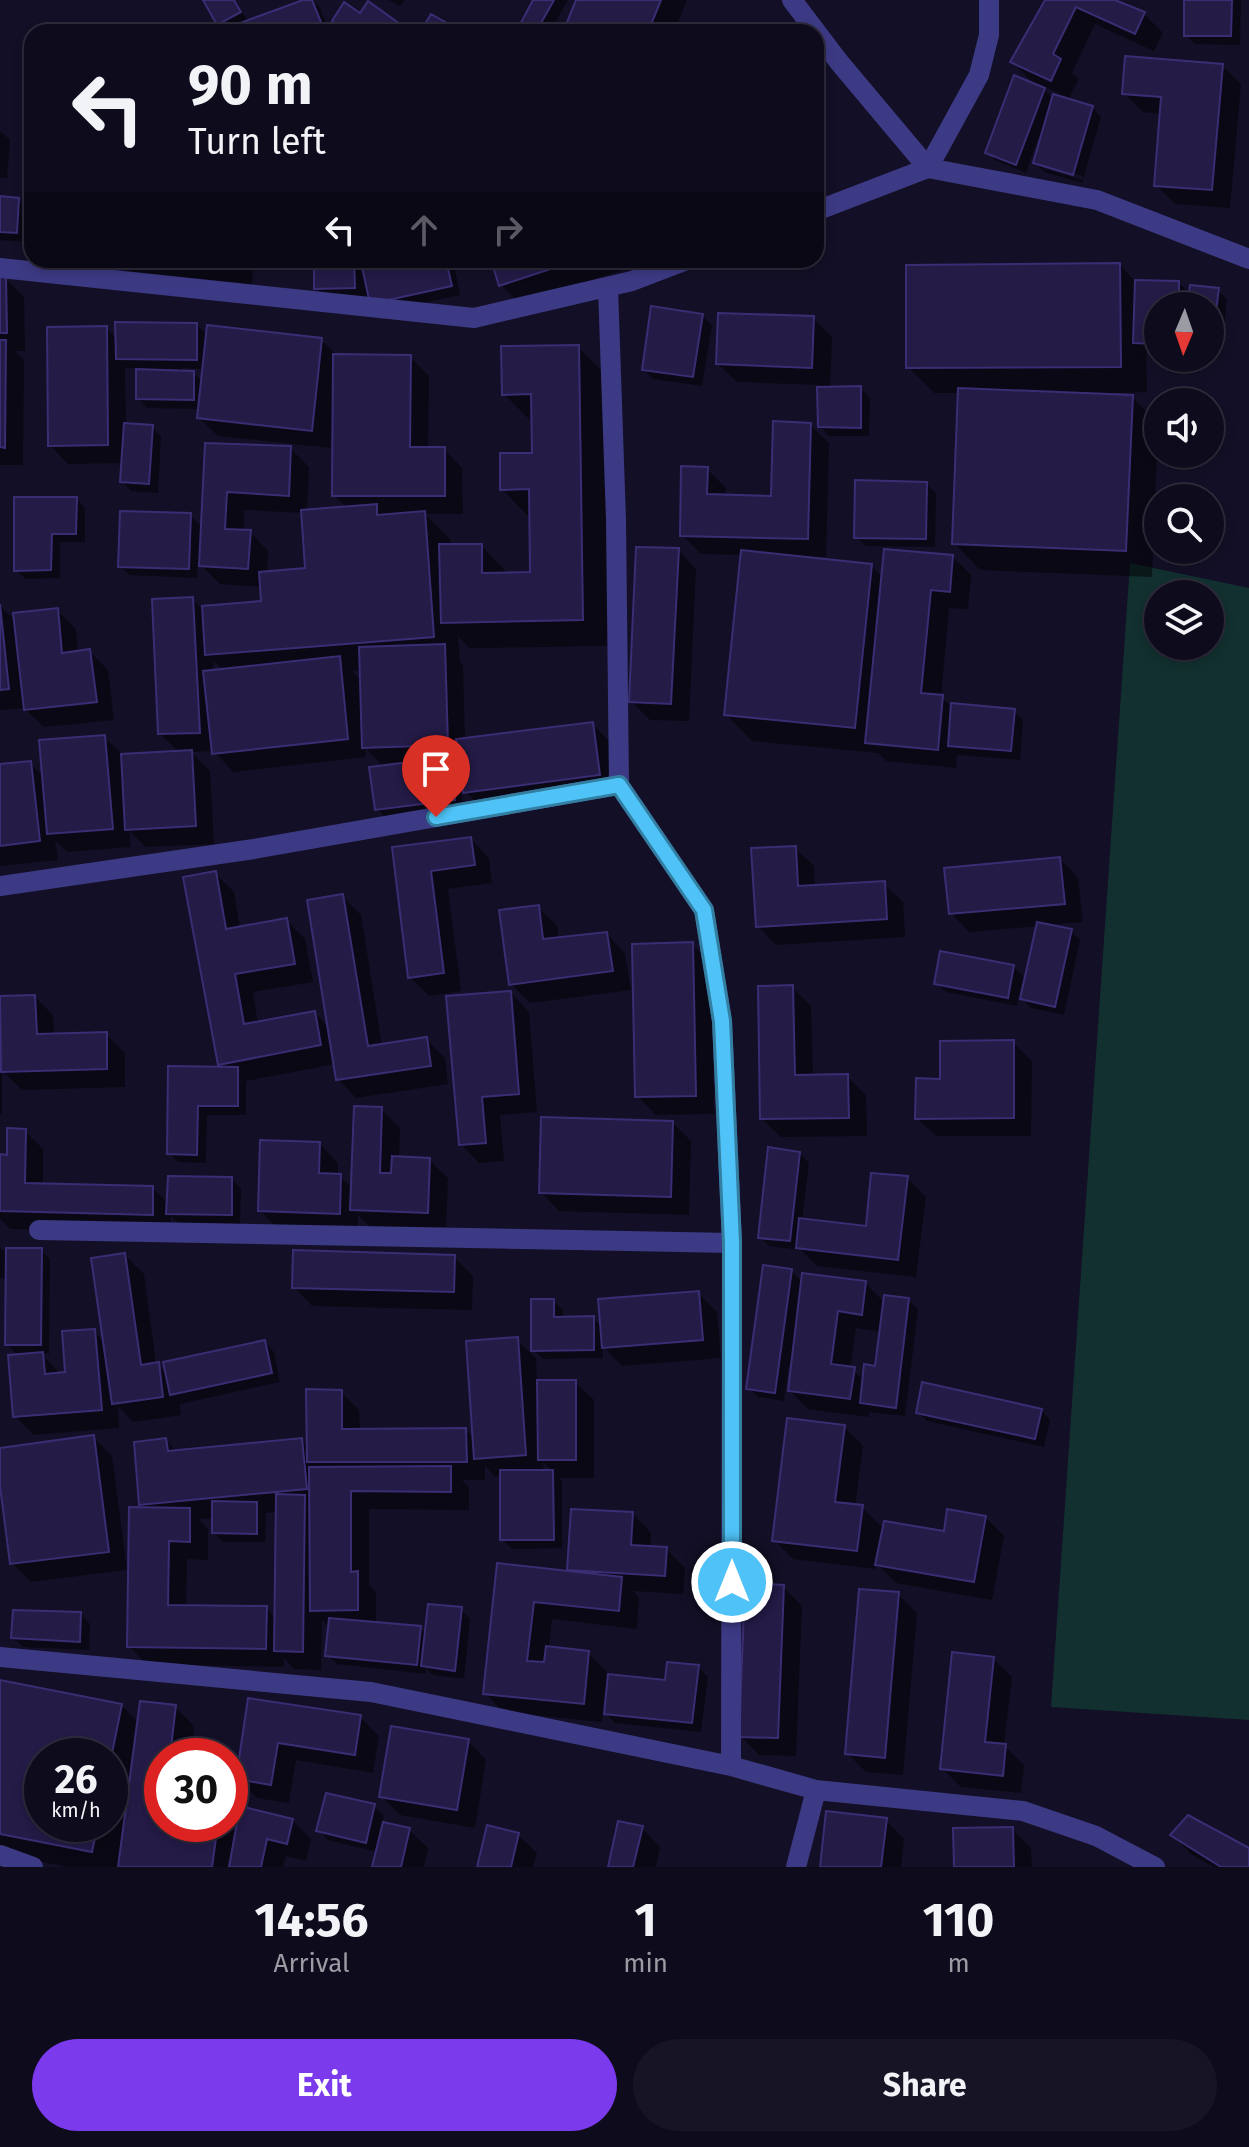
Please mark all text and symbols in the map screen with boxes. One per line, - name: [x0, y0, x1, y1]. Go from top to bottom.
- text: 90 m: [188, 52, 313, 119]
- icon: left: [56, 56, 160, 160]
- text: Turn left: [188, 120, 326, 164]
- icon: left: [318, 208, 362, 252]
- icon: ahead: [402, 208, 446, 252]
- icon: right: [486, 208, 530, 252]
- north arrow: [1144, 292, 1224, 372]
- map controls: [1144, 292, 1224, 660]
- button: sound: [1144, 388, 1224, 468]
- button: search: [1144, 484, 1224, 564]
- button: layers: [1144, 580, 1224, 660]
- pin: [402, 735, 470, 817]
- icon: arrive: [414, 747, 458, 791]
- position arrow: [690, 1540, 774, 1624]
- speed limit sign: 30: [144, 1738, 248, 1842]
- text: 26: [54, 1756, 98, 1804]
- text: km/h: [51, 1798, 101, 1822]
- text: 14:56: [255, 1891, 369, 1949]
- text: 1: [635, 1891, 657, 1949]
- text: 110: [923, 1891, 994, 1949]
- text: Arrival: [274, 1948, 350, 1979]
- text: min: [623, 1948, 668, 1979]
- text: m: [947, 1948, 970, 1979]
- button: Exit: [32, 2039, 617, 2131]
- button: Share: [633, 2039, 1217, 2131]

